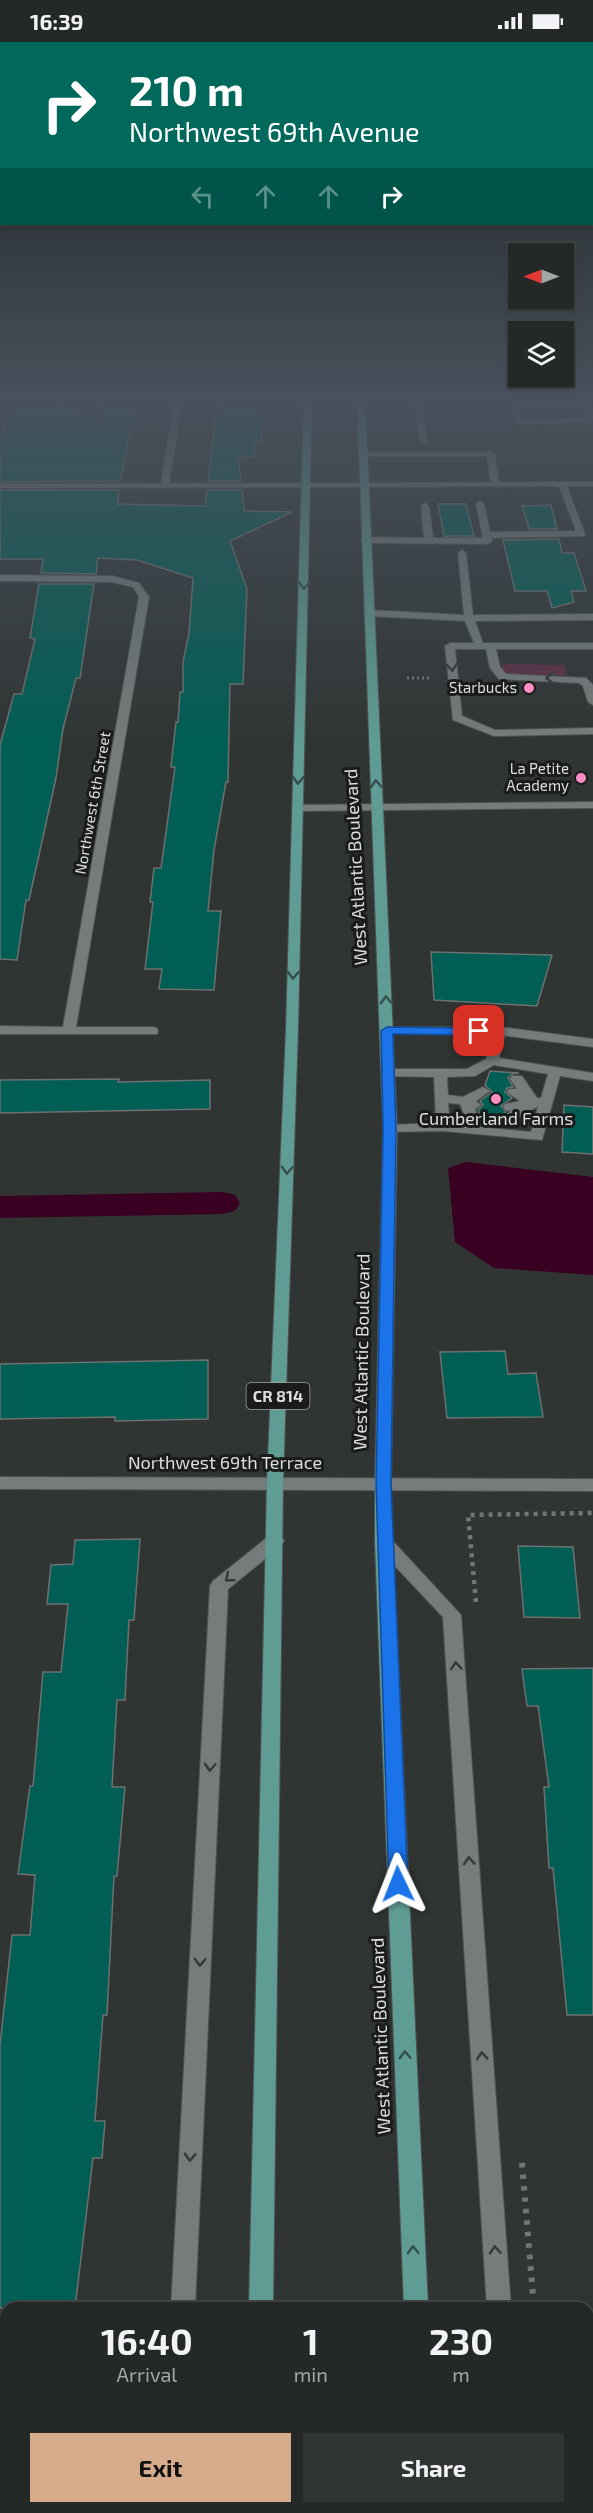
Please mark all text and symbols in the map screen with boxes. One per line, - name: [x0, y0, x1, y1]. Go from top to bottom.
- text: 16:39: [30, 8, 84, 34]
- text: 210 m: [129, 64, 244, 114]
- icon: right: [30, 66, 108, 144]
- text: Northwest 69th Avenue: [129, 115, 420, 147]
- icon: left: [186, 180, 219, 213]
- icon: ahead: [249, 180, 282, 213]
- icon: ahead: [312, 180, 345, 213]
- icon: right: [375, 180, 408, 213]
- north arrow: [508, 243, 574, 309]
- map controls: [508, 243, 574, 387]
- button: layers: [508, 321, 574, 387]
- one-way arrow: [297, 581, 310, 590]
- one-way arrow: [445, 663, 458, 672]
- one-way arrow: [545, 672, 554, 684]
- place label: Starbucks: [449, 678, 517, 696]
- marker: Starbucks: [522, 681, 536, 695]
- street label: Northwest 6th Street: [71, 730, 113, 876]
- place label: La Petite Academy: [506, 759, 569, 794]
- street label: West Atlantic Boulevard: [339, 768, 371, 966]
- marker: La Petite Academy: [574, 771, 588, 785]
- one-way arrow: [292, 776, 305, 785]
- one-way arrow: [370, 779, 383, 788]
- one-way arrow: [287, 970, 299, 979]
- one-way arrow: [379, 995, 392, 1004]
- pin: [453, 1005, 504, 1056]
- icon: arrive: [462, 1014, 495, 1047]
- marker: Cumberland Farms: [489, 1092, 503, 1106]
- place label: Cumberland Farms: [419, 1107, 573, 1129]
- one-way arrow: [280, 1165, 293, 1174]
- street label: West Atlantic Boulevard: [348, 1253, 374, 1451]
- road number: CR 814: [246, 1383, 310, 1409]
- street label: Northwest 69th Terrace: [128, 1451, 322, 1473]
- one-way arrow: [225, 1570, 236, 1581]
- one-way arrow: [450, 1662, 463, 1671]
- one-way arrow: [203, 1763, 216, 1772]
- position arrow: [366, 1852, 430, 1916]
- one-way arrow: [463, 1856, 476, 1865]
- street label: West Atlantic Boulevard: [366, 1937, 394, 2135]
- one-way arrow: [194, 1958, 207, 1967]
- one-way arrow: [399, 2051, 412, 2060]
- one-way arrow: [476, 2051, 489, 2060]
- one-way arrow: [184, 2152, 197, 2161]
- one-way arrow: [407, 2246, 420, 2255]
- one-way arrow: [489, 2246, 502, 2255]
- text: 16:40: [101, 2319, 193, 2362]
- text: 1: [303, 2319, 319, 2362]
- text: 230: [429, 2319, 493, 2362]
- text: Arrival: [116, 2362, 177, 2386]
- text: min: [294, 2362, 328, 2386]
- text: m: [452, 2362, 470, 2386]
- button: Exit: [30, 2433, 291, 2502]
- button: Share: [303, 2433, 564, 2502]

